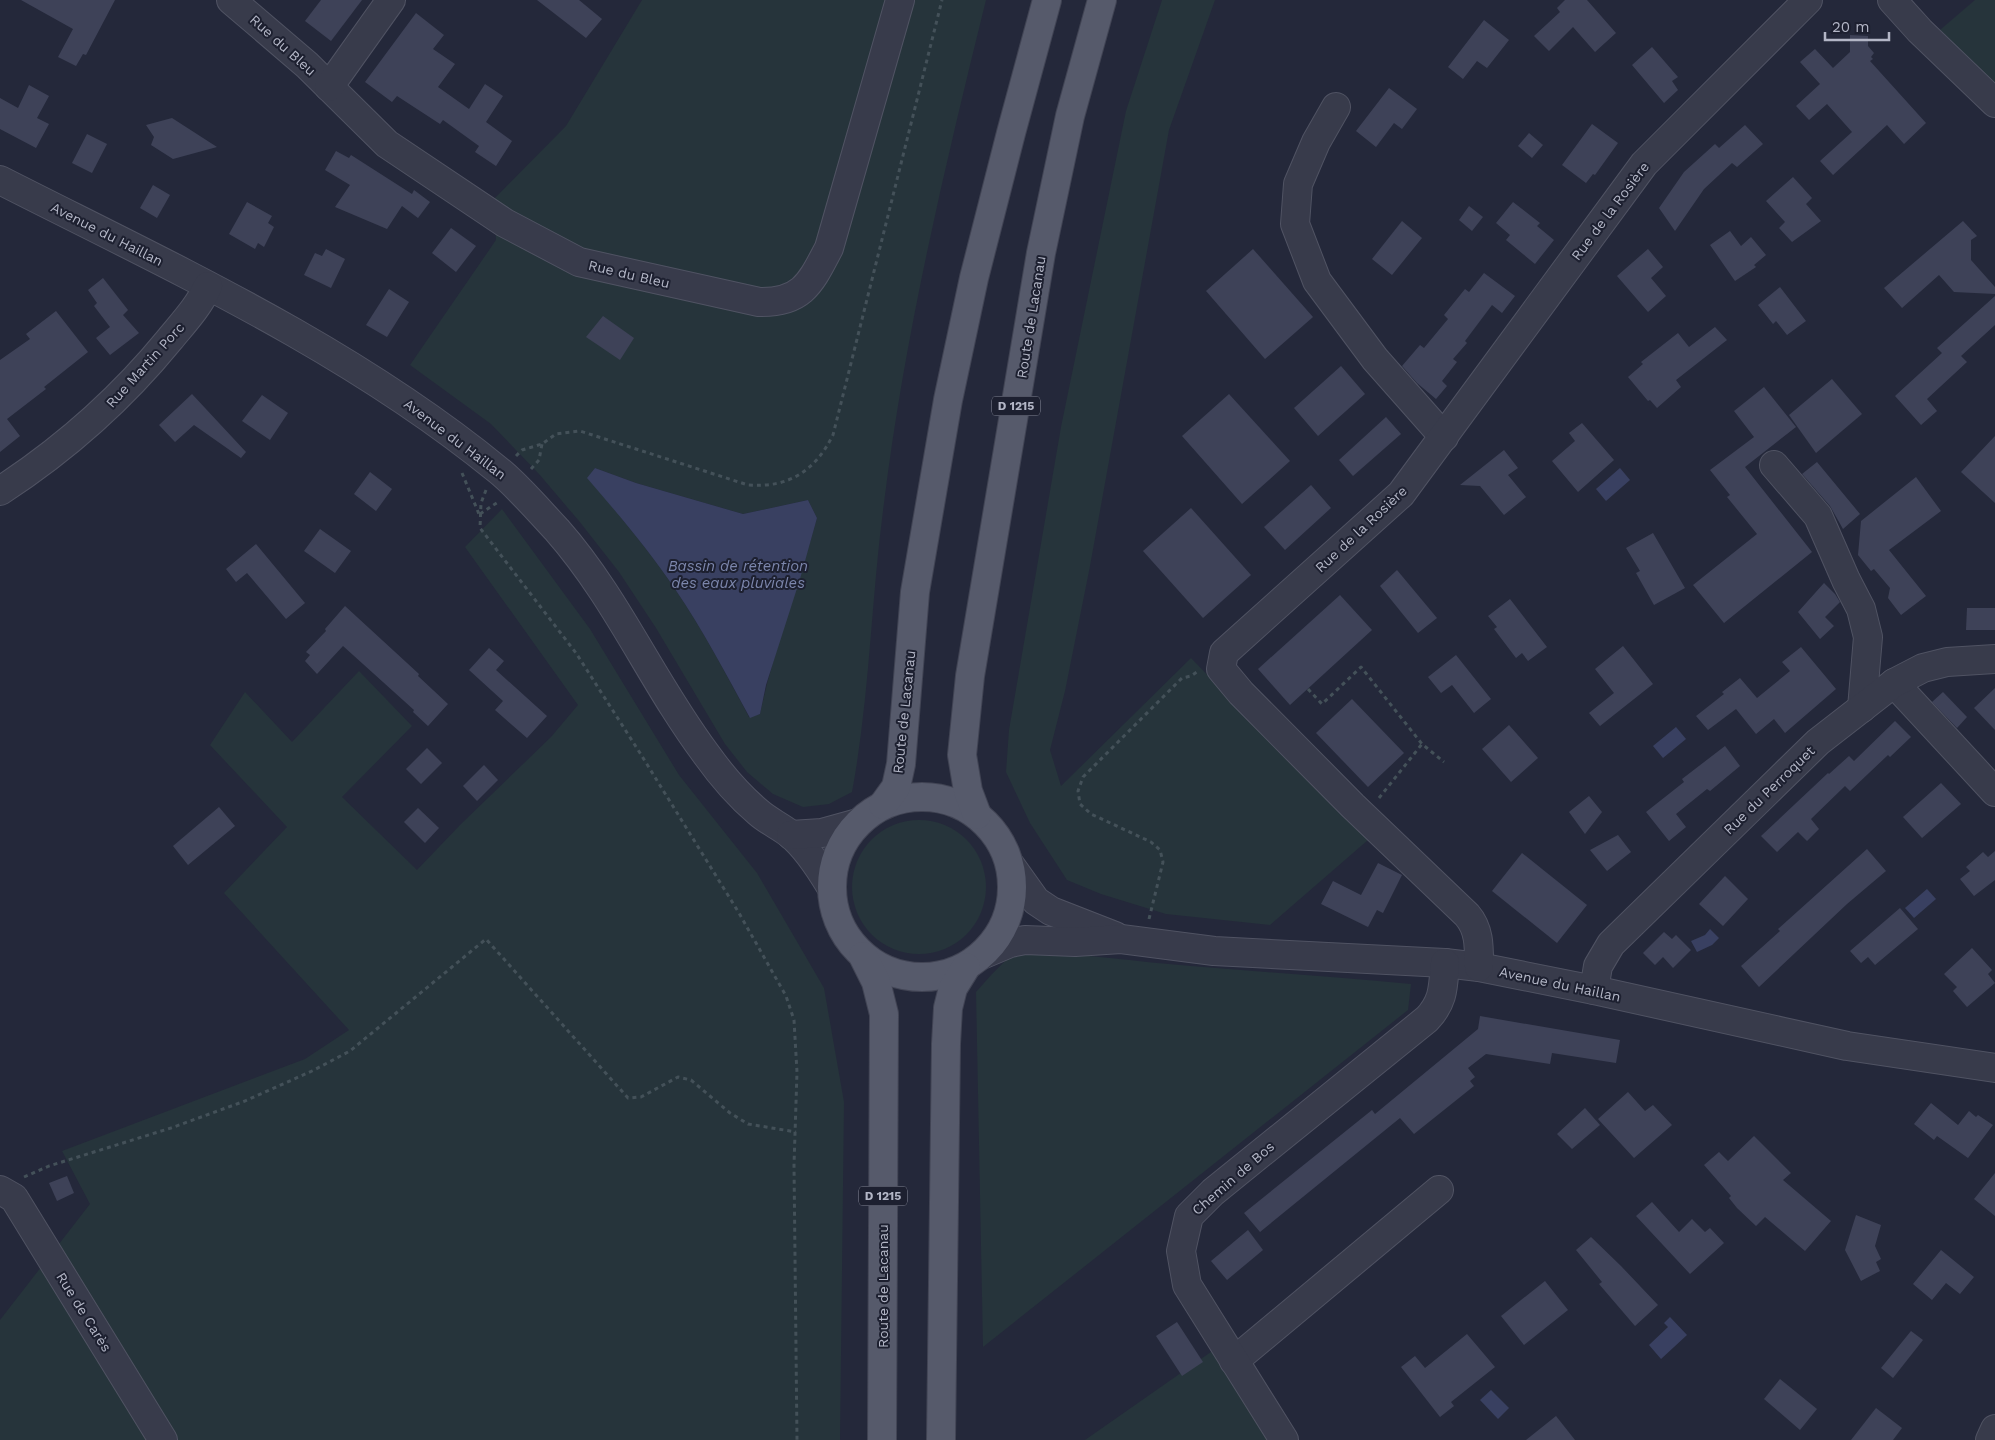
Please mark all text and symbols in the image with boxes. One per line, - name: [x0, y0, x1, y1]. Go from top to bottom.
- scale bar: [1825, 10, 1889, 42]
- street label: Rue du Bleu: [247, 11, 319, 79]
- text: 20 m: [1832, 18, 1870, 36]
- street label: Rue de la Rosière: [1568, 159, 1652, 263]
- street label: Avenue du Haillan: [48, 199, 166, 269]
- street label: Route de Lacanau: [1013, 255, 1049, 379]
- street label: Rue du Bleu: [587, 257, 671, 291]
- street label: Rue Martin Porc: [103, 319, 187, 411]
- street label: Avenue du Haillan: [401, 395, 509, 483]
- road number: D 1215: [992, 396, 1040, 416]
- street label: Rue de la Rosière: [1312, 483, 1410, 575]
- water label: Bassin de rétention des eaux pluviales: [668, 557, 808, 592]
- street label: Route de Lacanau: [890, 650, 918, 774]
- street label: Rue du Perroquet: [1720, 742, 1818, 837]
- street label: Avenue du Haillan: [1498, 963, 1622, 1005]
- street label: Chemin de Bos: [1189, 1138, 1277, 1218]
- road number: D 1215: [859, 1186, 907, 1206]
- street label: Route de Lacanau: [875, 1224, 891, 1348]
- street label: Rue de Carès: [53, 1269, 115, 1355]

